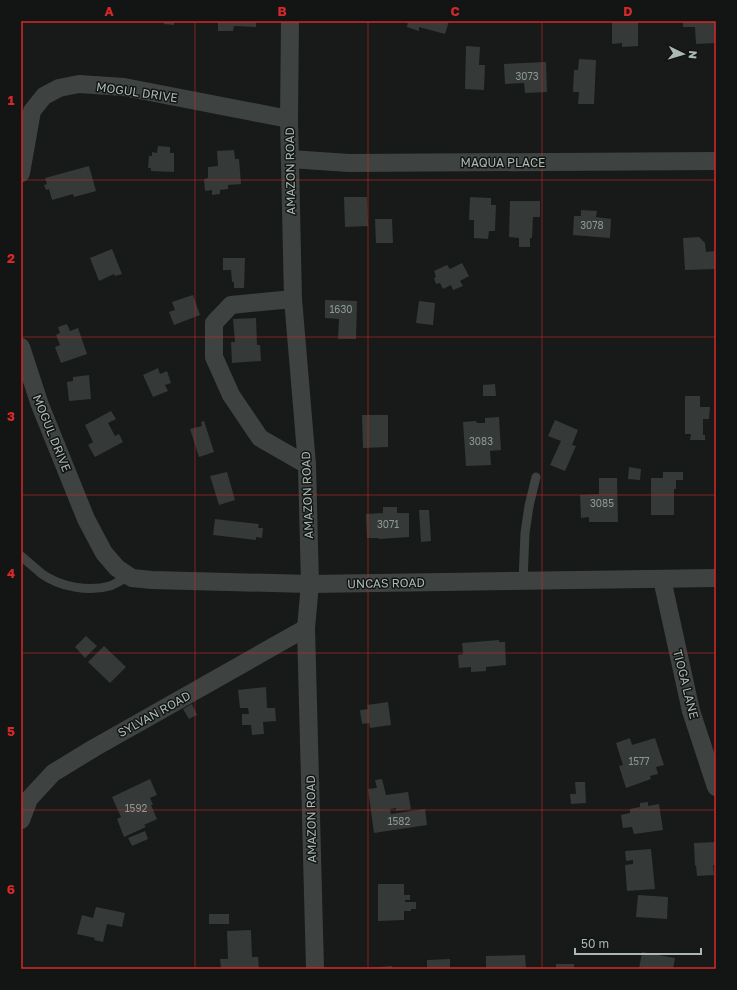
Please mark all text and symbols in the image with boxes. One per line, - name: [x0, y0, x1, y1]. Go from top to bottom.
- text: A: [104, 3, 114, 19]
- text: B: [277, 3, 287, 19]
- text: C: [450, 3, 460, 19]
- text: D: [623, 3, 633, 19]
- north arrow: [663, 34, 703, 74]
- text: N: [687, 50, 700, 60]
- house number: 3073: [515, 70, 539, 82]
- street label: MOGUL DRIVE: [95, 79, 179, 105]
- text: 1: [8, 92, 15, 108]
- street label: AMAZON ROAD: [282, 127, 298, 215]
- street label: MAQUA PLACE: [461, 155, 545, 170]
- house number: 3078: [580, 219, 604, 231]
- text: 2: [7, 250, 15, 266]
- house number: 1630: [330, 303, 352, 315]
- street label: MOGUL DRIVE: [30, 392, 74, 474]
- text: 3: [7, 408, 15, 424]
- house number: 3083: [469, 435, 493, 447]
- street label: AMAZON ROAD: [298, 451, 316, 539]
- house number: 3085: [590, 497, 614, 509]
- house number: 3071: [377, 518, 399, 530]
- text: 4: [7, 565, 15, 581]
- street label: UNCAS ROAD: [347, 575, 425, 591]
- street label: TIOGA LANE: [670, 648, 702, 720]
- street label: SYLVAN ROAD: [115, 688, 193, 740]
- text: 5: [7, 723, 15, 739]
- house number: 1577: [628, 755, 650, 767]
- street label: AMAZON ROAD: [303, 775, 319, 863]
- house number: 1592: [125, 802, 147, 814]
- house number: 1582: [388, 815, 410, 827]
- text: 6: [7, 881, 15, 897]
- scale bar: [575, 930, 701, 956]
- text: 50 m: [581, 936, 609, 951]

